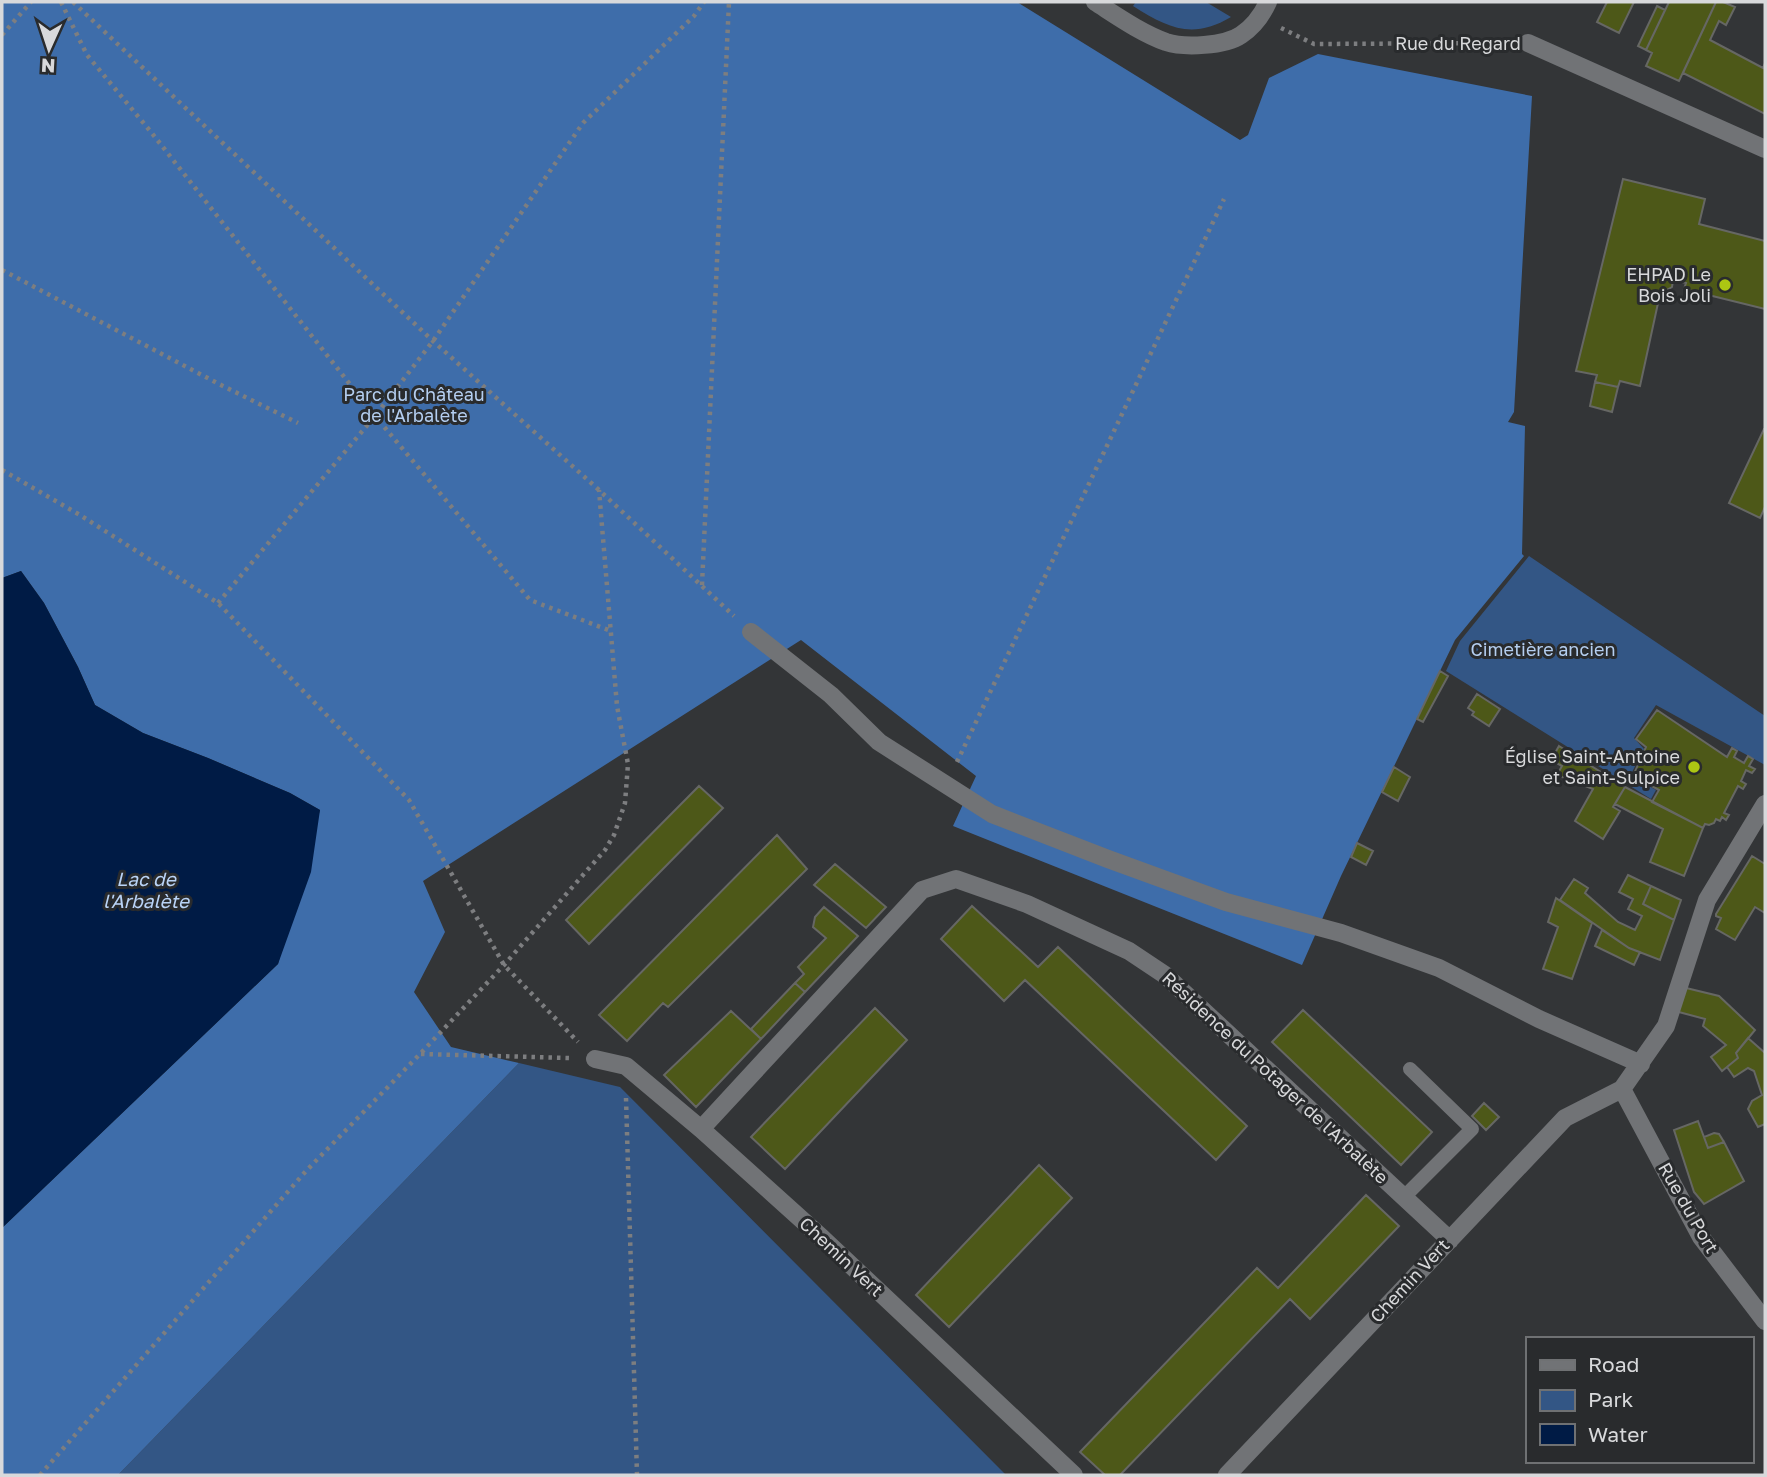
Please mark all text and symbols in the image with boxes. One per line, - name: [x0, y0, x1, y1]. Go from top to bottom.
- north arrow: [14, 14, 84, 84]
- street label: Rue du Regard: [1395, 32, 1521, 54]
- text: N: [40, 55, 56, 78]
- place label: EHPAD Le Bois Joli: [1626, 263, 1711, 306]
- marker: EHPAD Le Bois Joli: [1717, 277, 1733, 293]
- park label: Parc du Château de l'Arbalète: [343, 383, 485, 426]
- park label: Cimetière ancien: [1470, 638, 1616, 660]
- place label: Église Saint-Antoine et Saint-Sulpice: [1505, 745, 1680, 788]
- marker: Église Saint-Antoine et Saint-Sulpice: [1686, 759, 1702, 775]
- water label: Lac de l'Arbalète: [103, 867, 191, 912]
- street label: Résidence du Potager de l'Arbalète: [1158, 967, 1393, 1188]
- street label: Rue du Port: [1654, 1158, 1724, 1257]
- street label: Chemin Vert: [795, 1212, 888, 1300]
- street label: Chemin Vert: [1365, 1234, 1453, 1327]
- legend: [1526, 1337, 1753, 1463]
- text: Road: [1588, 1351, 1639, 1377]
- text: Park: [1588, 1386, 1634, 1412]
- text: Water: [1588, 1421, 1648, 1447]

